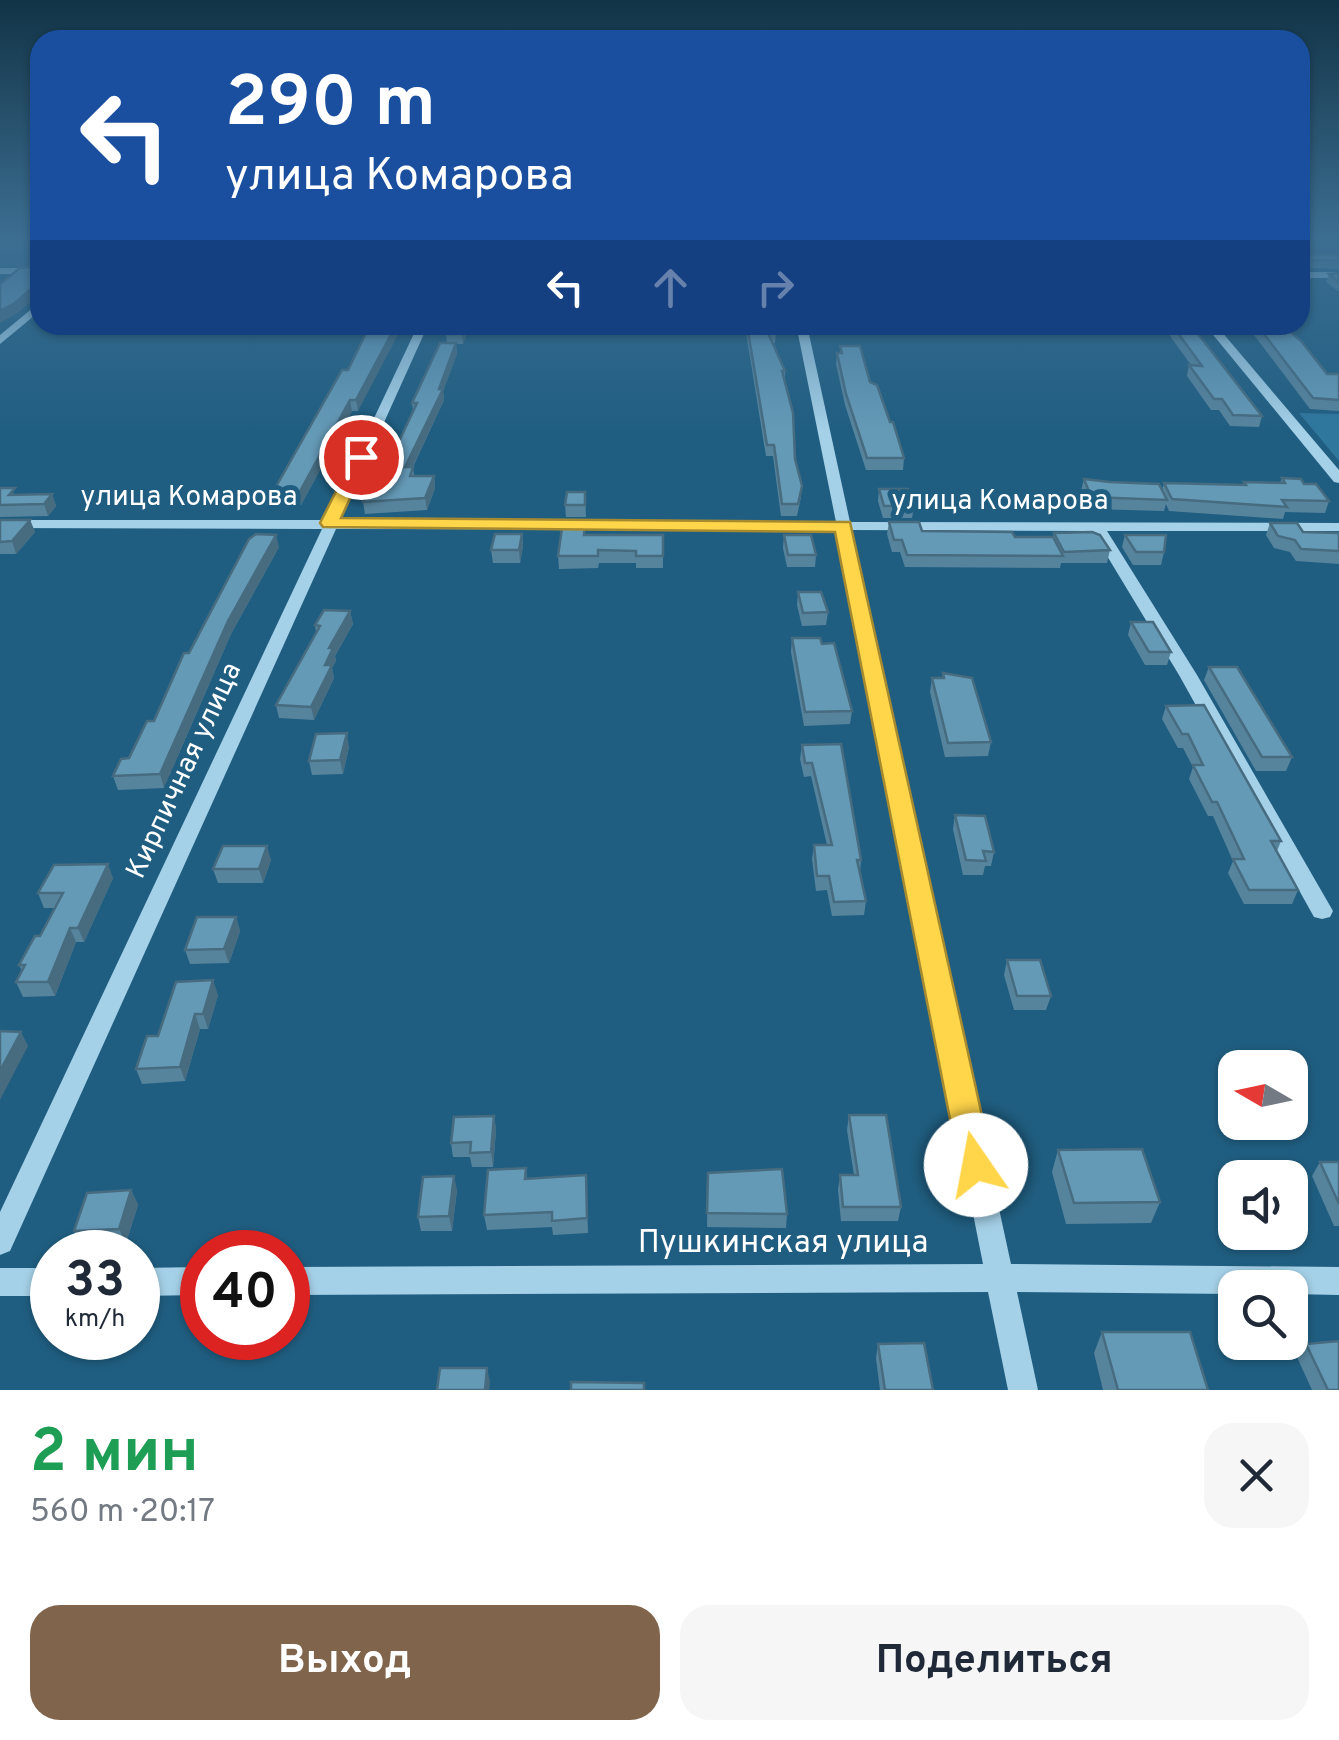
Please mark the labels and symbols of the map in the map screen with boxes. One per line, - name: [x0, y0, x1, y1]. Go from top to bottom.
- pin: [319, 415, 404, 500]
- street label: улица Комарова: [81, 480, 297, 516]
- street label: улица Комарова: [892, 484, 1108, 520]
- street label: Кирпичная улица: [119, 657, 251, 885]
- north arrow: [1218, 1050, 1308, 1140]
- position arrow: [924, 1113, 1028, 1217]
- street label: Пушкинская улица: [638, 1224, 928, 1264]
- speed limit sign: 40: [180, 1230, 310, 1360]

